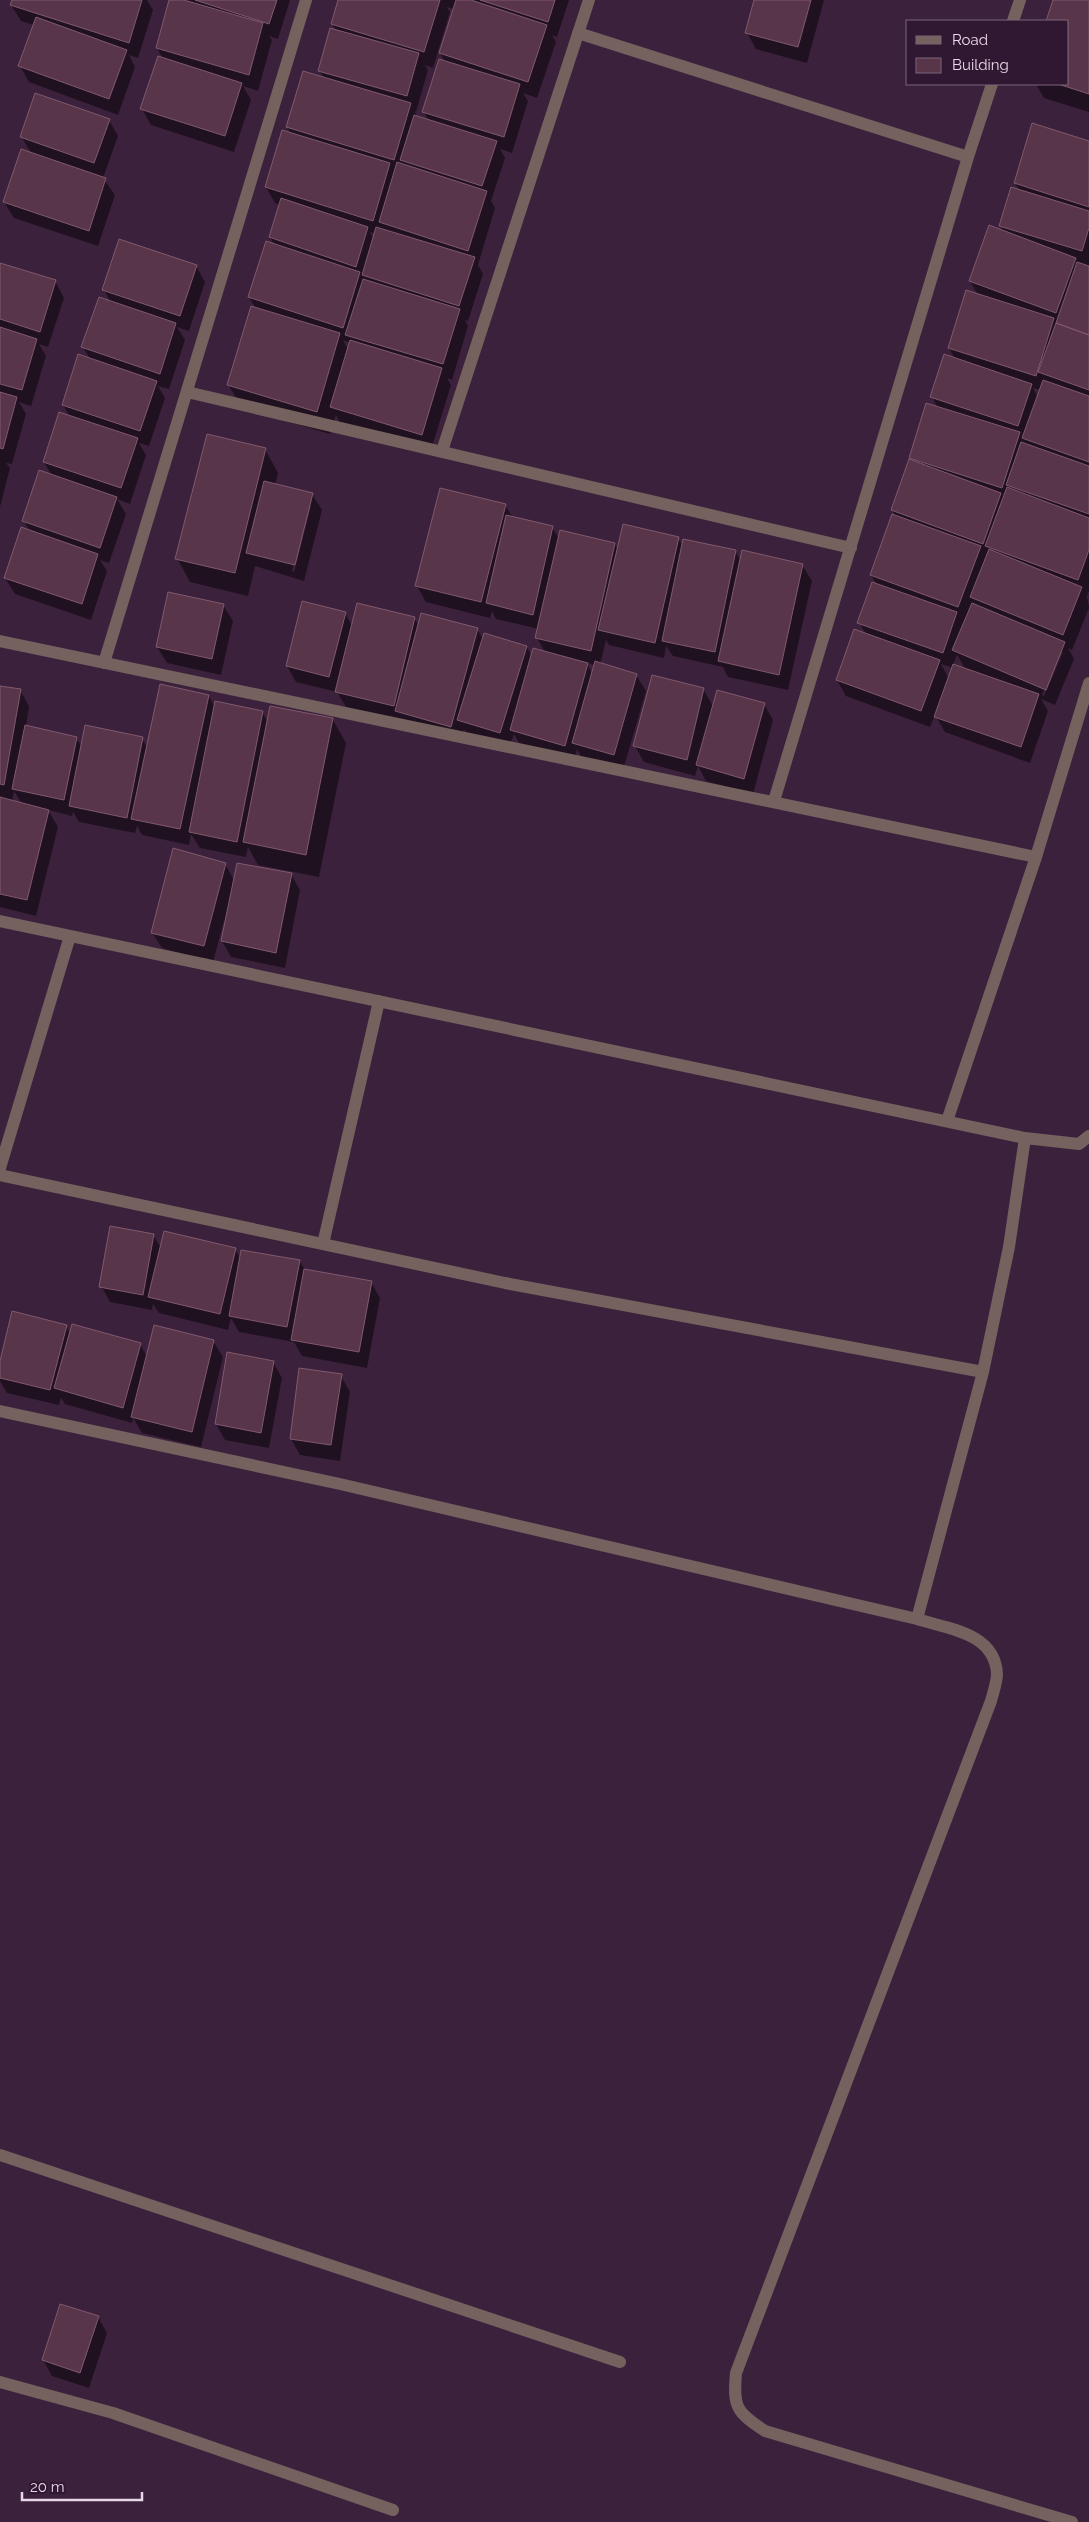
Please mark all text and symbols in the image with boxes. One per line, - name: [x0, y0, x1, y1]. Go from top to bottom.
- legend: [906, 20, 1069, 85]
- text: Road: [952, 31, 988, 49]
- text: Building: [952, 56, 1009, 74]
- scale bar: [22, 2470, 142, 2502]
- text: 20 m: [30, 2478, 65, 2496]

